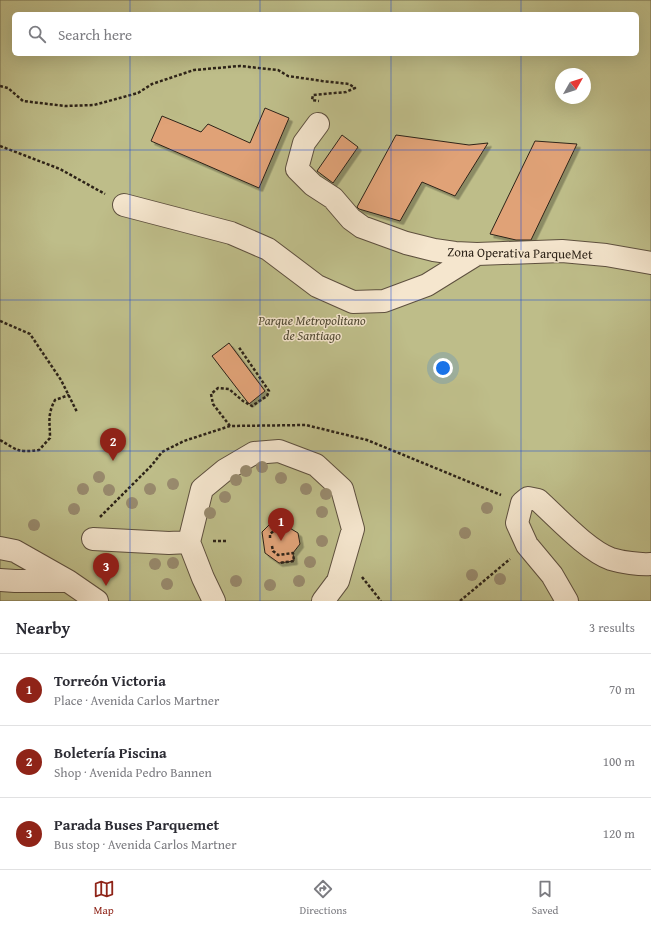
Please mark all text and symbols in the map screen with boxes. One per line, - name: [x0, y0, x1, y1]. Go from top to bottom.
- search box: [12, 12, 639, 56]
- icon: search: [26, 23, 48, 45]
- text: Search here: [58, 24, 132, 45]
- north arrow: [555, 68, 591, 104]
- street label: Zona Operativa ParqueMet: [447, 242, 593, 264]
- park label: Parque Metropolitano de Santiago: [257, 311, 366, 345]
- your location: [433, 358, 453, 378]
- pin: 2: [100, 428, 126, 461]
- pin: 1: [268, 508, 294, 541]
- pin: 3: [93, 553, 119, 586]
- text: Nearby: [16, 615, 70, 640]
- text: 3 results: [589, 618, 635, 637]
- text: Torreón Victoria: [54, 670, 166, 691]
- text: 1: [26, 680, 32, 699]
- text: 70 m: [609, 680, 635, 699]
- text: Place · Avenida Carlos Martner: [54, 691, 219, 710]
- text: Boletería Piscina: [54, 742, 167, 763]
- text: 2: [26, 752, 32, 771]
- text: 100 m: [603, 752, 635, 771]
- text: Shop · Avenida Pedro Bannen: [54, 763, 212, 782]
- text: Parada Buses Parquemet: [54, 814, 219, 835]
- text: 3: [26, 824, 32, 843]
- text: 120 m: [603, 824, 635, 843]
- text: Bus stop · Avenida Carlos Martner: [54, 835, 237, 854]
- tab: Map: [93, 878, 115, 918]
- tab: Directions: [300, 878, 347, 918]
- tab: Saved: [532, 878, 558, 918]

